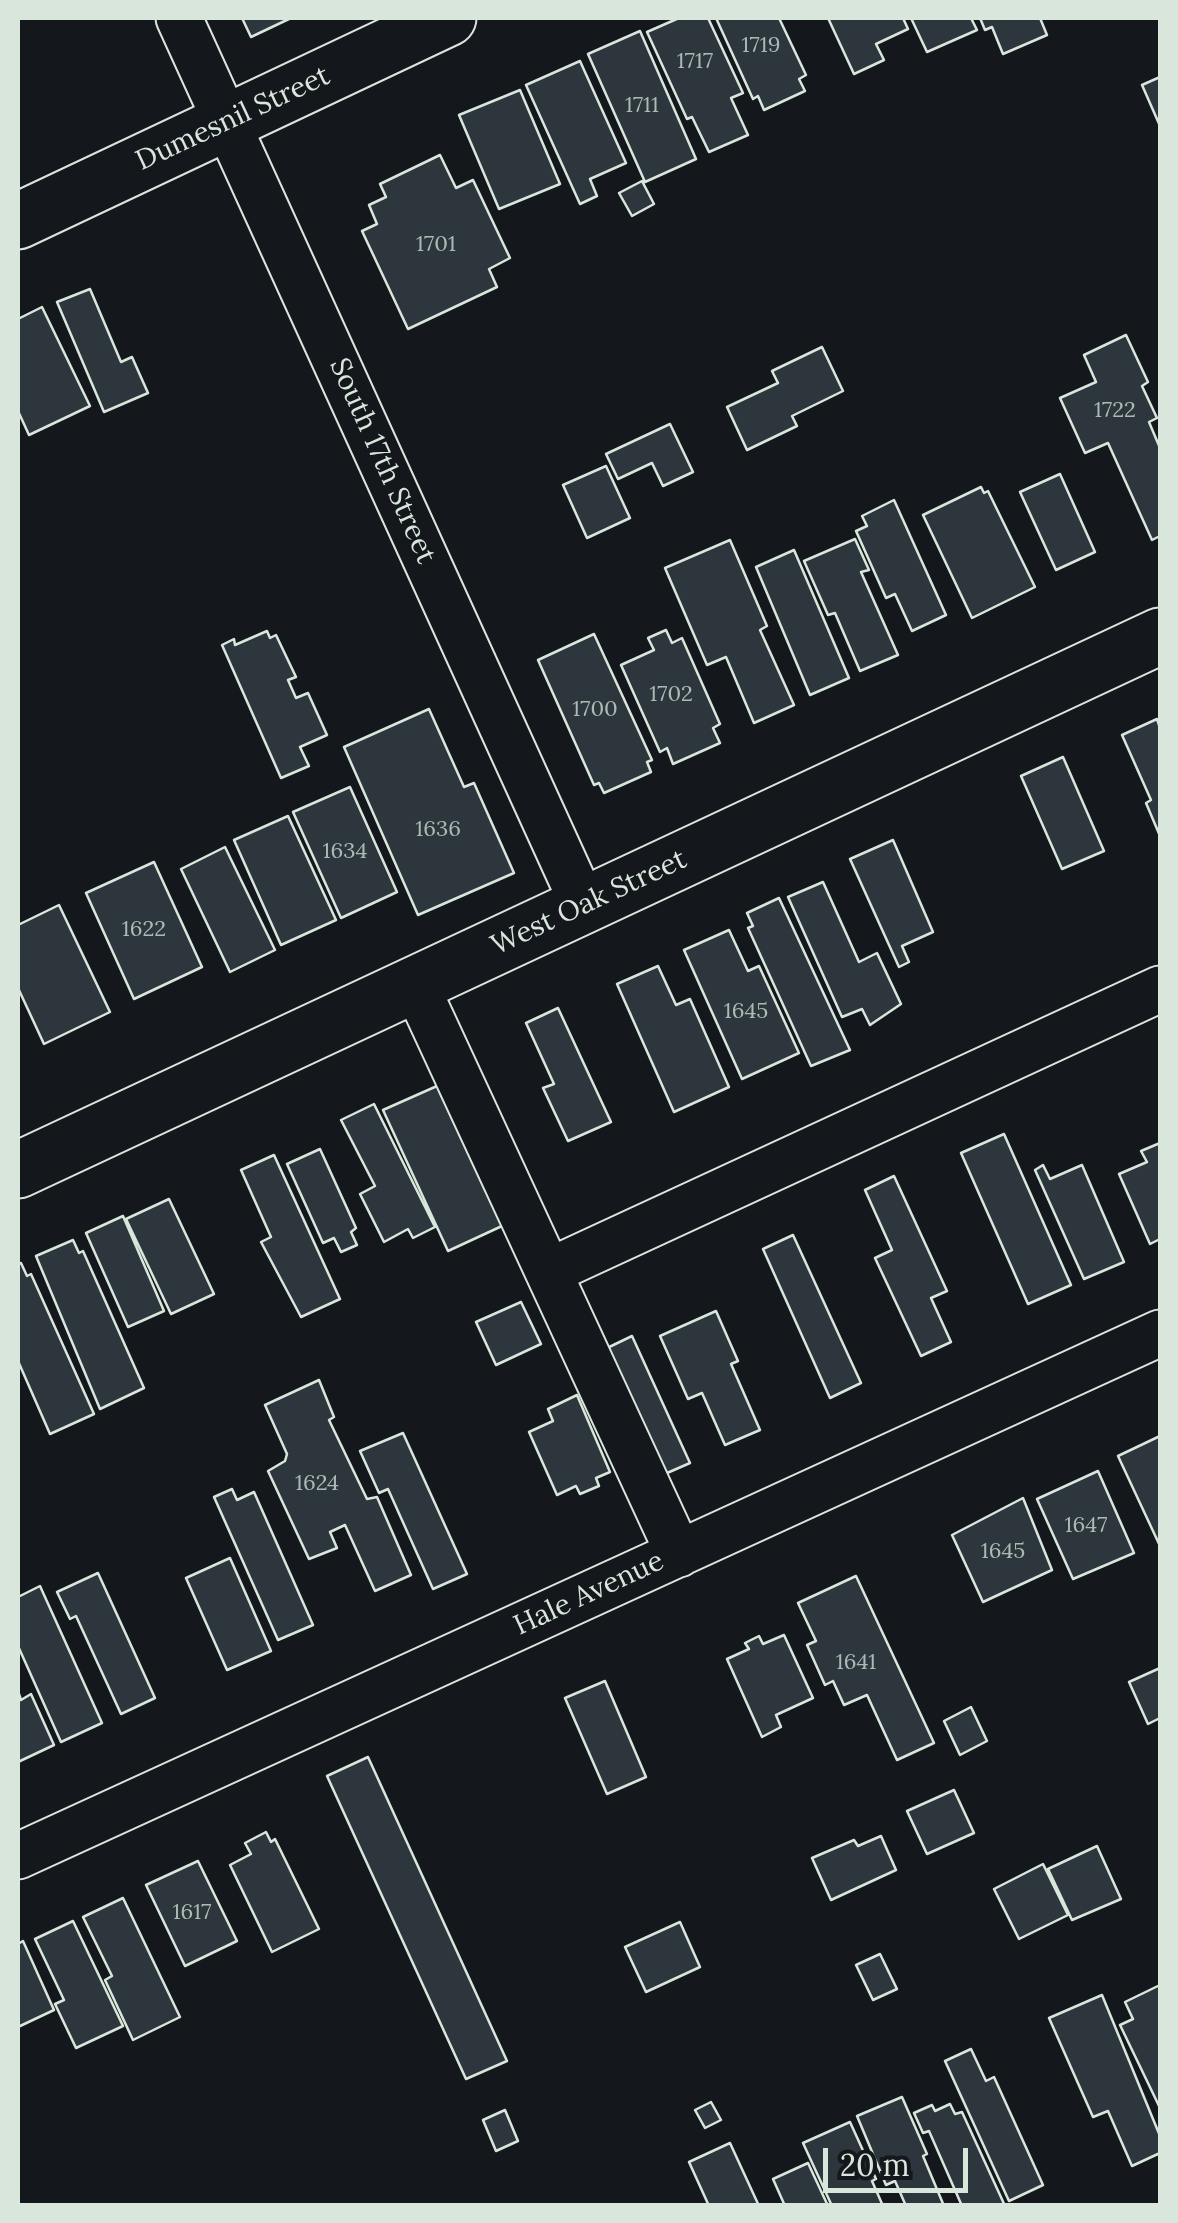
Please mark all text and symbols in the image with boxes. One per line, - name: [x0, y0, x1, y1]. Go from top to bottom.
- house number: 1719: [742, 33, 780, 59]
- house number: 1717: [677, 49, 713, 75]
- street label: Dumesnil Street: [131, 59, 335, 179]
- house number: 1711: [625, 93, 659, 119]
- house number: 1701: [416, 232, 456, 258]
- street label: South 17th Street: [322, 353, 442, 569]
- house number: 1722: [1094, 398, 1136, 424]
- house number: 1702: [649, 682, 693, 708]
- house number: 1700: [572, 697, 618, 723]
- house number: 1636: [415, 817, 461, 843]
- house number: 1634: [323, 839, 367, 865]
- street label: West Oak Street: [486, 843, 692, 963]
- house number: 1622: [122, 917, 166, 943]
- house number: 1645: [724, 999, 768, 1025]
- house number: 1624: [295, 1471, 339, 1497]
- house number: 1647: [1065, 1513, 1107, 1539]
- house number: 1645: [981, 1539, 1025, 1565]
- street label: Hale Avenue: [509, 1545, 669, 1643]
- house number: 1641: [836, 1650, 876, 1676]
- house number: 1617: [173, 1900, 211, 1926]
- scale bar: [828, 2128, 973, 2190]
- text: 20 m: [840, 2146, 909, 2184]

